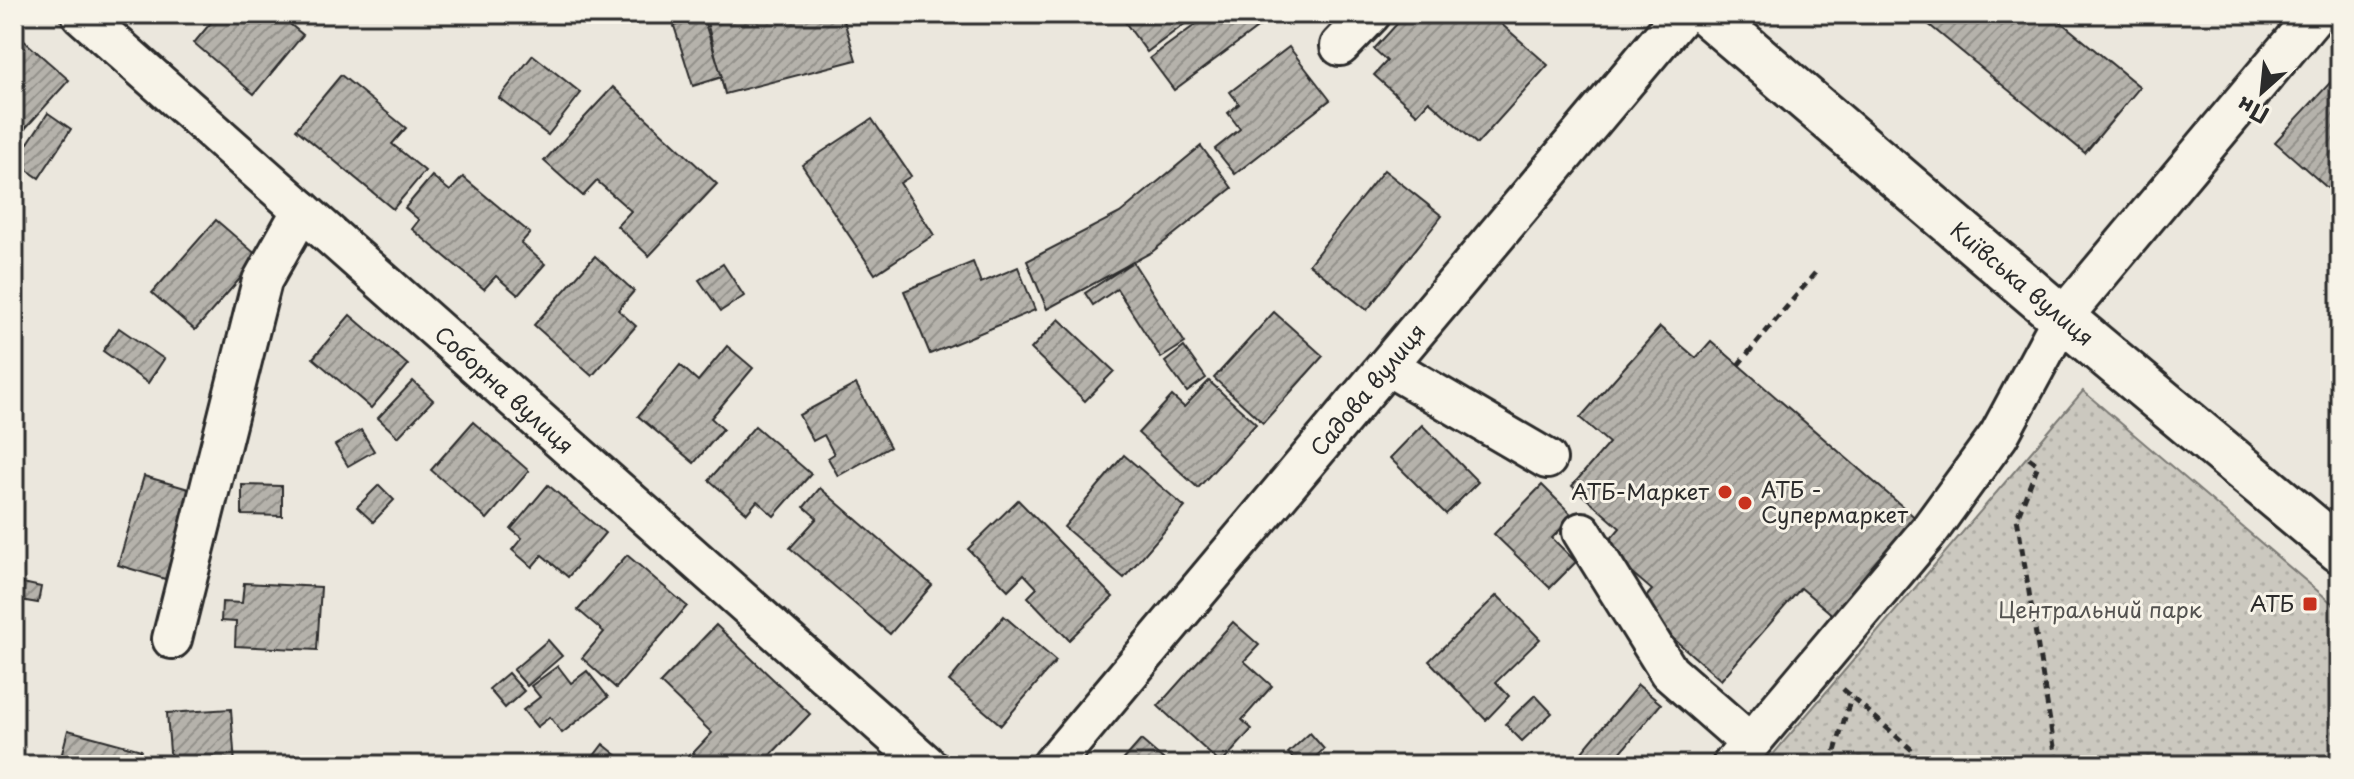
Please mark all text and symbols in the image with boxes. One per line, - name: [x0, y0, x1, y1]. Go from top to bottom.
- north arrow: [2222, 52, 2302, 132]
- text: Пн: [2231, 89, 2274, 133]
- street label: Київська вулиця: [1944, 213, 2102, 353]
- street label: Садова вулиця: [1301, 316, 1432, 463]
- street label: Соборна вулиця: [428, 317, 582, 461]
- place label: АТБ - Супермаркет: [1761, 472, 1908, 530]
- place label: АТБ-Маркет: [1572, 474, 1709, 507]
- marker: АТБ-Маркет: [1716, 483, 1734, 501]
- marker: АТБ - Супермаркет: [1736, 494, 1754, 512]
- place label: АТБ: [2250, 586, 2294, 619]
- park label: Центральний парк: [1998, 592, 2203, 625]
- marker: АТБ: [2301, 595, 2319, 613]

